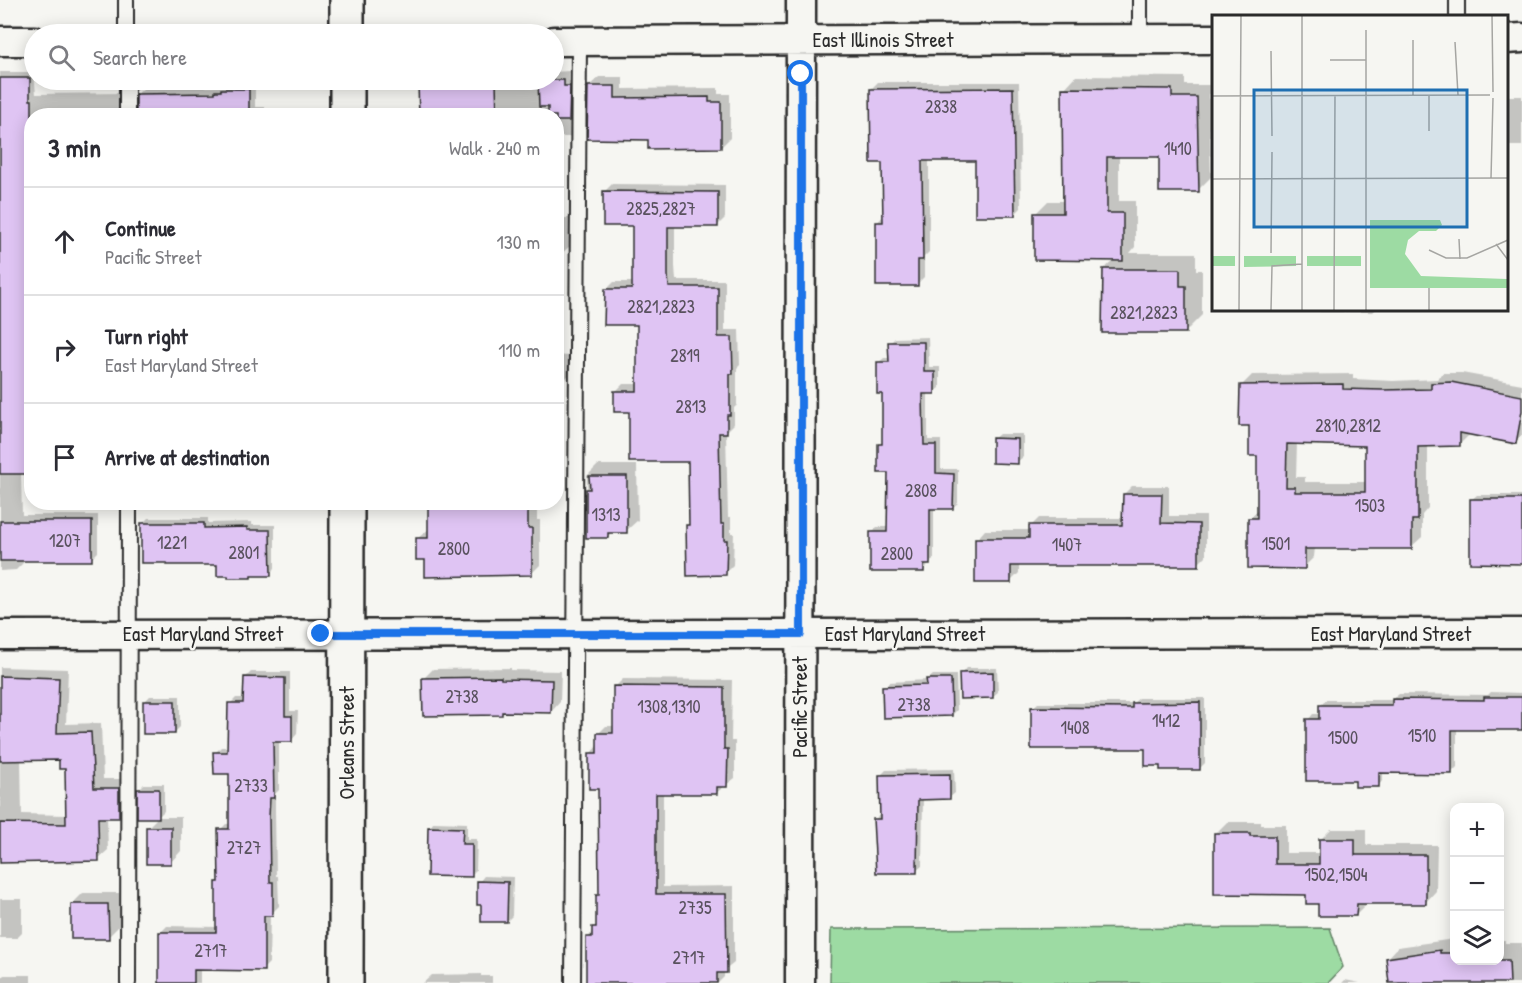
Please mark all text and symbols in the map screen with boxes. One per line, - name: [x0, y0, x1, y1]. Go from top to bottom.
- inset map: [1212, 15, 1507, 310]
- search box: [24, 24, 564, 90]
- street label: East Illinois Street: [813, 25, 954, 54]
- icon: search: [45, 41, 78, 74]
- text: Search here: [93, 42, 187, 72]
- route start: [787, 60, 813, 86]
- house number: 2838: [925, 94, 957, 119]
- text: 3 min: [48, 130, 101, 165]
- text: Walk · 240 m: [449, 134, 540, 161]
- house number: 1410: [1164, 136, 1192, 161]
- house number: 2825,2827: [626, 196, 696, 221]
- text: Continue: [105, 213, 176, 243]
- icon: ahead: [48, 225, 81, 258]
- text: 130 m: [497, 228, 540, 255]
- text: Pacific Street: [105, 243, 202, 270]
- house number: 2821,2823: [627, 294, 695, 319]
- house number: 2821,2823: [1110, 300, 1178, 325]
- text: Turn right: [105, 321, 188, 351]
- icon: right: [48, 333, 81, 366]
- text: 110 m: [498, 336, 540, 363]
- house number: 2819: [670, 343, 700, 368]
- text: East Maryland Street: [105, 351, 258, 378]
- house number: 2813: [676, 394, 706, 419]
- house number: 2810,2812: [1315, 413, 1381, 438]
- icon: arrive: [48, 441, 81, 474]
- text: Arrive at destination: [105, 442, 270, 472]
- house number: 2808: [905, 478, 937, 503]
- house number: 1503: [1355, 493, 1385, 518]
- house number: 1313: [591, 502, 621, 527]
- house number: 1207: [49, 528, 81, 553]
- house number: 1221: [157, 530, 187, 555]
- house number: 1501: [1262, 531, 1290, 556]
- house number: 1407: [1052, 532, 1082, 557]
- house number: 2800: [438, 536, 470, 561]
- house number: 2801: [229, 540, 259, 565]
- house number: 2800: [881, 541, 913, 566]
- street label: East Maryland Street: [123, 619, 284, 648]
- street label: East Maryland Street: [825, 619, 986, 648]
- street label: East Maryland Street: [1311, 619, 1472, 648]
- route end: [307, 620, 333, 646]
- street label: Pacific Street: [785, 655, 814, 758]
- house number: 2738: [445, 684, 479, 709]
- street label: Orleans Street: [332, 686, 361, 800]
- house number: 2738: [897, 692, 931, 717]
- house number: 1308,1310: [637, 694, 701, 719]
- house number: 1412: [1152, 708, 1181, 733]
- house number: 1408: [1060, 715, 1090, 740]
- house number: 1510: [1408, 723, 1436, 748]
- house number: 1500: [1328, 725, 1358, 750]
- house number: 2733: [234, 773, 268, 798]
- map controls: [1450, 803, 1504, 965]
- button: +: [1450, 803, 1504, 857]
- house number: 2727: [227, 835, 261, 860]
- button: −: [1450, 857, 1504, 911]
- house number: 1502,1504: [1304, 862, 1368, 887]
- house number: 2735: [678, 895, 712, 920]
- button: layers: [1450, 911, 1504, 965]
- house number: 2717: [195, 938, 227, 963]
- house number: 2717: [673, 945, 705, 970]

